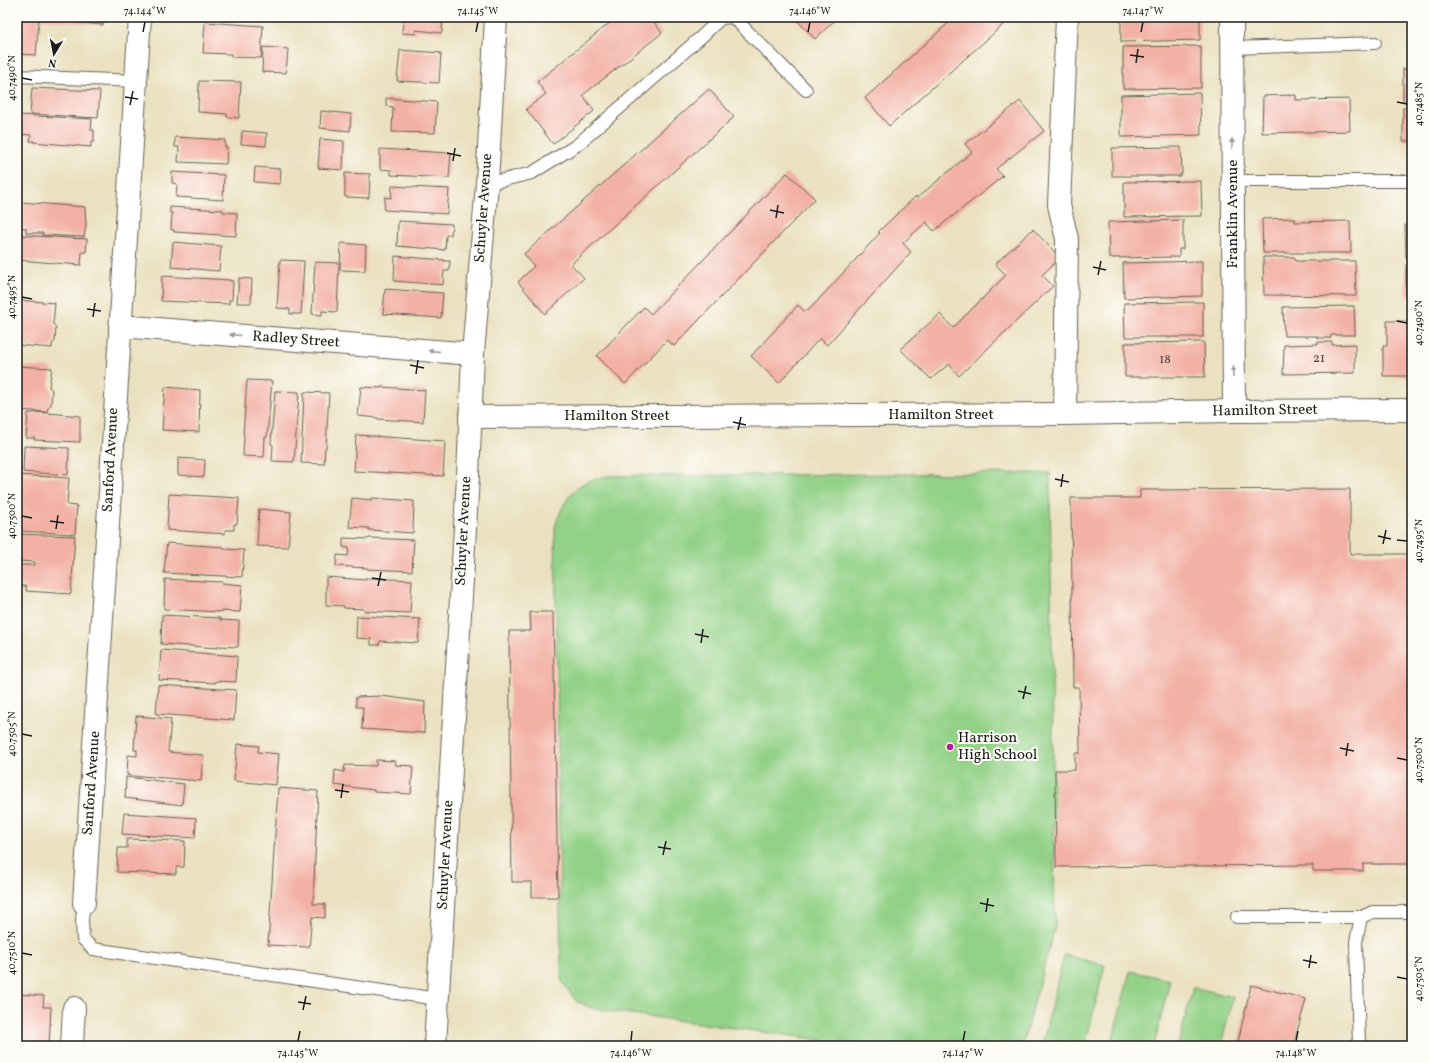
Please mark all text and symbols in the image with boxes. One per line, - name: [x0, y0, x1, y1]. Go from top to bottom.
- text: 74.144°W: [124, 4, 166, 18]
- text: 74.145°W: [458, 4, 498, 18]
- text: 74.146°W: [789, 4, 831, 18]
- text: 74.147°W: [1122, 4, 1164, 18]
- north arrow: [34, 34, 74, 74]
- text: N: [47, 54, 58, 70]
- text: 40.7490°N: [5, 55, 19, 101]
- text: 40.7485°N: [1412, 81, 1426, 126]
- one-way arrow: [1229, 137, 1235, 150]
- street label: Schuyler Avenue: [470, 153, 498, 263]
- street label: Franklin Avenue: [1223, 160, 1244, 268]
- text: 40.7495°N: [5, 274, 19, 319]
- text: 40.7490°N: [1412, 300, 1426, 346]
- street label: Radley Street: [252, 326, 340, 354]
- one-way arrow: [229, 332, 241, 339]
- one-way arrow: [428, 347, 440, 354]
- house number: 21: [1313, 350, 1325, 368]
- house number: 18: [1159, 351, 1171, 369]
- one-way arrow: [1230, 365, 1236, 378]
- street label: Hamilton Street: [1212, 400, 1318, 422]
- street label: Hamilton Street: [888, 405, 994, 426]
- street label: Hamilton Street: [564, 406, 670, 427]
- street label: Sanford Avenue: [98, 407, 124, 513]
- street label: Schuyler Avenue: [451, 476, 477, 586]
- text: 40.7500°N: [5, 492, 19, 539]
- text: 40.7495°N: [1412, 518, 1426, 563]
- text: 40.7505°N: [5, 711, 19, 757]
- place label: Harrison High School: [958, 728, 1037, 766]
- street label: Sanford Avenue: [78, 730, 106, 836]
- text: 40.7500°N: [1412, 736, 1426, 783]
- marker: Harrison High School: [945, 742, 955, 752]
- street label: Schuyler Avenue: [433, 800, 459, 910]
- text: 40.7510°N: [5, 930, 19, 975]
- text: 40.7505°N: [1412, 956, 1426, 1002]
- text: 74.145°W: [278, 1046, 318, 1060]
- text: 74.146°W: [610, 1046, 652, 1060]
- text: 74.147°W: [942, 1046, 984, 1060]
- text: 74.148°W: [1275, 1046, 1317, 1060]

